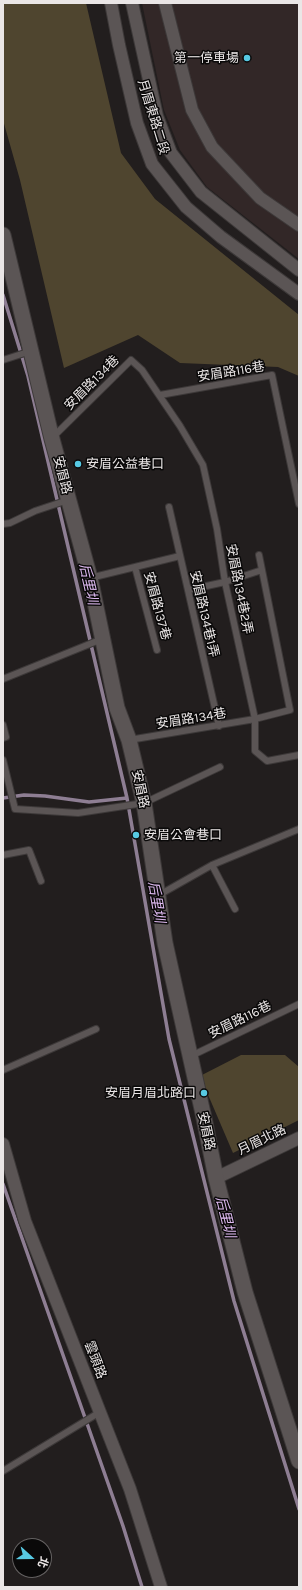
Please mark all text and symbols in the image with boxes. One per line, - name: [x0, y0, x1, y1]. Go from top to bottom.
- place label: 第一停車場: [174, 50, 239, 66]
- marker: 第一停車場: [242, 53, 252, 63]
- street label: 月眉東路二段: [134, 77, 172, 157]
- street label: 安眉路134巷: [61, 352, 123, 414]
- street label: 安眉路116巷: [196, 359, 266, 385]
- street label: 安眉路: [50, 454, 74, 496]
- place label: 安眉公益巷口: [86, 456, 164, 472]
- marker: 安眉公益巷口: [73, 459, 83, 469]
- street label: 安眉路134巷2弄: [223, 542, 255, 636]
- water label: 后里圳: [75, 562, 101, 606]
- street label: 安眉路134巷1弄: [186, 569, 222, 659]
- street label: 安眉路137巷: [140, 570, 174, 642]
- street label: 安眉路134巷: [155, 706, 227, 732]
- street label: 安眉路: [128, 768, 152, 810]
- place label: 安眉公會巷口: [144, 827, 222, 843]
- marker: 安眉公會巷口: [131, 830, 141, 840]
- water label: 后里圳: [144, 880, 168, 924]
- street label: 安眉路116巷: [206, 998, 274, 1042]
- place label: 安眉月眉北路口: [105, 1085, 196, 1101]
- marker: 安眉月眉北路口: [199, 1088, 209, 1098]
- street label: 安眉路: [194, 1110, 218, 1152]
- street label: 月眉北路: [235, 1122, 289, 1158]
- water label: 后里圳: [212, 1195, 238, 1239]
- street label: 雲頭路: [81, 1339, 109, 1381]
- north arrow: [12, 1538, 52, 1578]
- text: 北: [35, 1555, 51, 1570]

